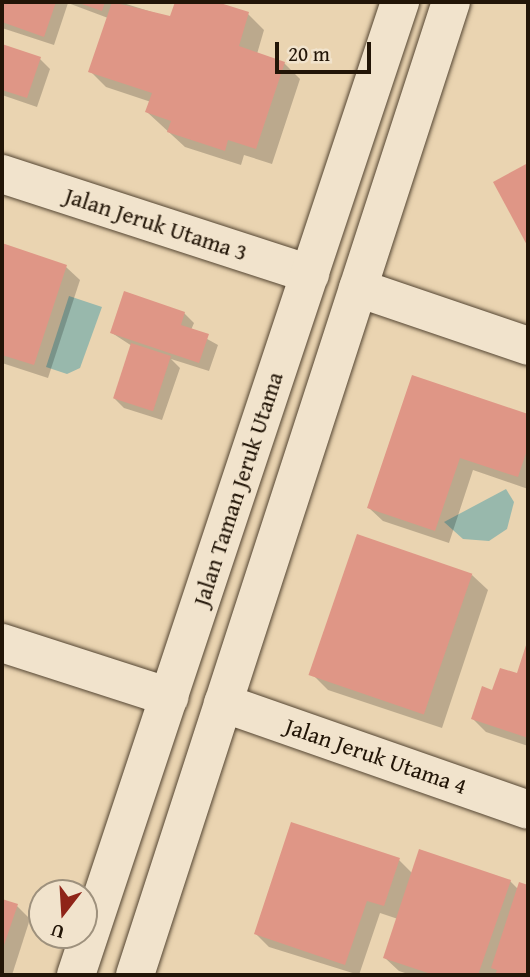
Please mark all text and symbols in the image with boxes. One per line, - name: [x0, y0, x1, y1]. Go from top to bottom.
- scale bar: [278, 28, 374, 72]
- text: 20 m: [288, 38, 330, 69]
- street label: Jalan Jeruk Utama 3: [61, 182, 251, 266]
- street label: Jalan Taman Jeruk Utama: [187, 369, 289, 609]
- street label: Jalan Jeruk Utama 4: [282, 712, 470, 800]
- north arrow: [28, 879, 98, 949]
- text: U: [47, 917, 68, 947]

